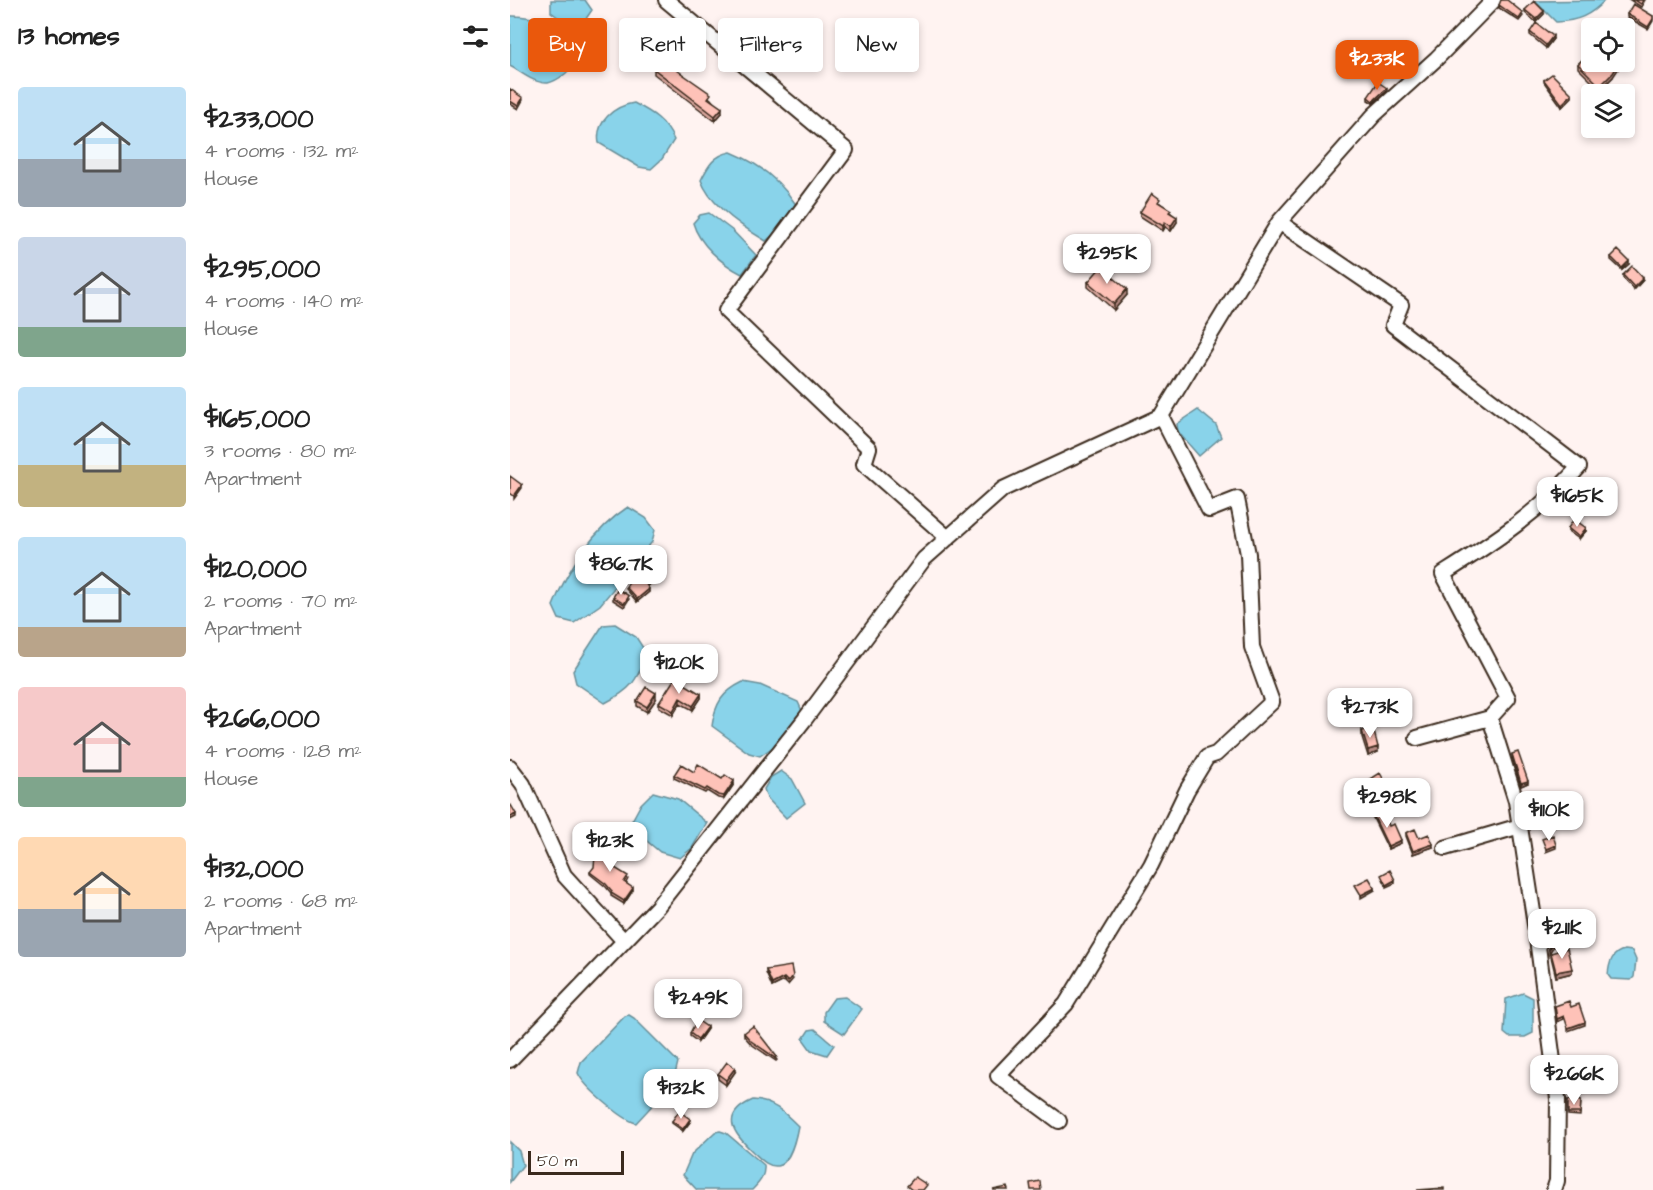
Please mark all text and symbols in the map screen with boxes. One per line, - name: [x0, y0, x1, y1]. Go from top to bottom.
- text: 13 homes: [18, 18, 120, 54]
- chip: Buy: [528, 18, 607, 72]
- chip: Rent: [619, 18, 706, 72]
- chip: Filters: [718, 18, 823, 72]
- chip: New: [835, 18, 919, 72]
- map controls: [1581, 18, 1635, 138]
- button: locate: [1581, 18, 1635, 72]
- icon: filters: [459, 20, 492, 53]
- pin: $233K: [1335, 40, 1419, 91]
- text: $233K: [1349, 45, 1405, 73]
- button: layers: [1581, 84, 1635, 138]
- text: $233,000: [204, 101, 314, 137]
- icon: home: [66, 111, 138, 183]
- text: 4 rooms · 132 m²: [204, 137, 359, 165]
- text: House: [204, 165, 258, 193]
- pin: $295K: [1065, 234, 1149, 285]
- text: $295K: [1077, 239, 1137, 267]
- text: $295,000: [204, 251, 320, 287]
- icon: home: [66, 261, 138, 333]
- text: 4 rooms · 140 m²: [204, 287, 363, 315]
- text: House: [204, 315, 258, 343]
- text: $165,000: [204, 401, 310, 437]
- icon: home: [66, 411, 138, 483]
- text: 3 rooms · 80 m²: [204, 437, 357, 465]
- text: Apartment: [204, 465, 302, 493]
- pin: $165K: [1535, 477, 1619, 528]
- text: $165K: [1551, 482, 1603, 510]
- pin: $86.7K: [572, 545, 670, 596]
- text: $86.7K: [589, 550, 653, 578]
- text: $120,000: [204, 551, 307, 587]
- icon: home: [66, 561, 138, 633]
- text: 2 rooms · 70 m²: [204, 587, 357, 615]
- text: Apartment: [204, 615, 302, 643]
- pin: $120K: [637, 644, 721, 695]
- text: $120K: [654, 649, 704, 677]
- pin: $273K: [1328, 688, 1412, 739]
- text: $273K: [1341, 693, 1399, 721]
- text: $266,000: [204, 701, 320, 737]
- icon: home: [66, 711, 138, 783]
- text: 4 rooms · 128 m²: [204, 737, 362, 765]
- text: House: [204, 765, 258, 793]
- pin: $298K: [1345, 778, 1429, 829]
- text: $298K: [1357, 783, 1417, 811]
- pin: $110K: [1507, 791, 1591, 842]
- text: $110K: [1529, 796, 1569, 824]
- pin: $123K: [568, 822, 652, 873]
- text: $123K: [586, 827, 634, 855]
- text: $132,000: [204, 851, 304, 887]
- icon: home: [66, 861, 138, 933]
- text: 2 rooms · 68 m²: [204, 887, 358, 915]
- pin: $211K: [1520, 909, 1604, 960]
- text: $211K: [1542, 914, 1582, 942]
- text: Apartment: [204, 915, 302, 943]
- pin: $249K: [656, 979, 740, 1030]
- text: $249K: [668, 984, 728, 1012]
- pin: $266K: [1532, 1055, 1616, 1106]
- text: $266K: [1544, 1060, 1604, 1088]
- pin: $132K: [639, 1069, 723, 1120]
- text: $132K: [657, 1074, 705, 1102]
- scale bar: [528, 1148, 624, 1176]
- text: 50 m: [537, 1150, 577, 1172]

